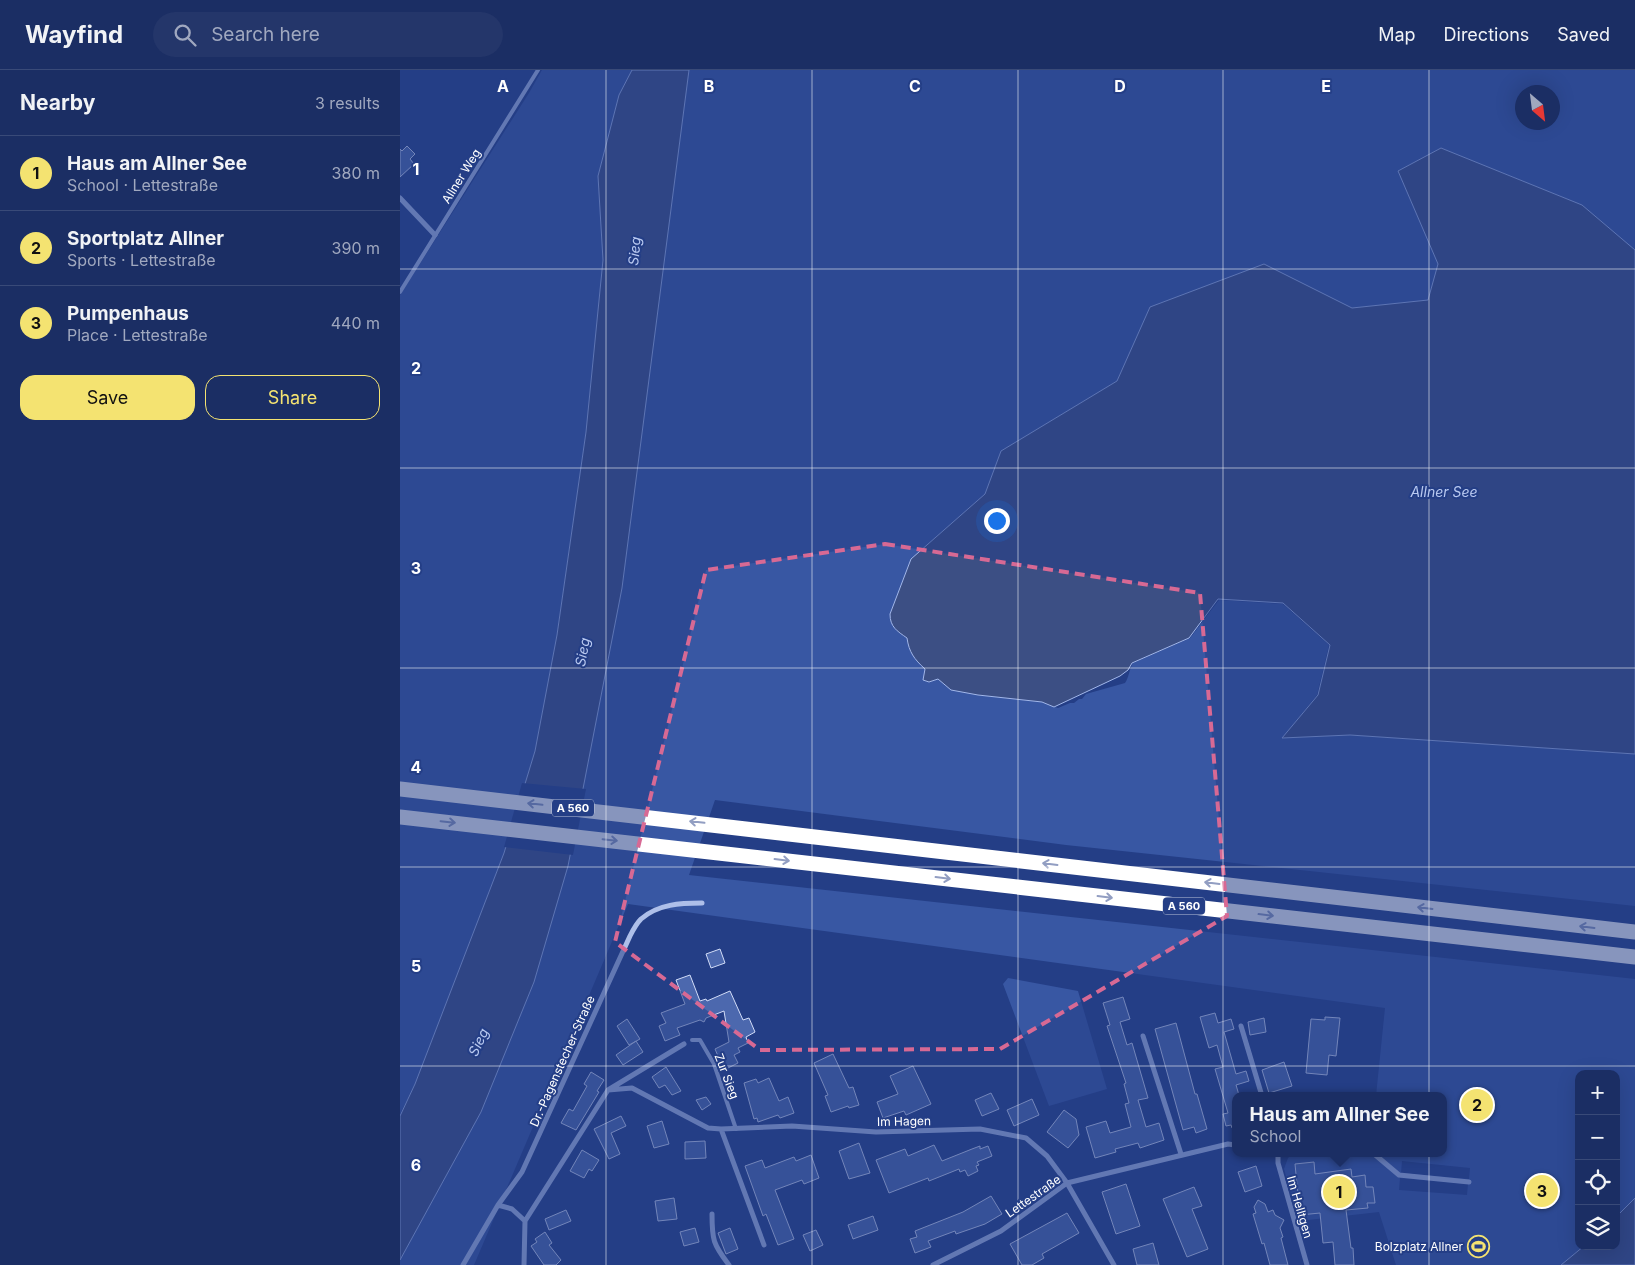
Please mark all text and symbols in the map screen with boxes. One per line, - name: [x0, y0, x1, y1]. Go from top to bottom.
- search box: [153, 12, 503, 57]
- text: Wayfind: [25, 20, 123, 49]
- icon: search: [171, 21, 199, 49]
- text: Search here: [211, 23, 320, 46]
- text: Map: [1378, 24, 1416, 45]
- text: Directions: [1444, 24, 1529, 45]
- text: Saved: [1557, 24, 1610, 45]
- text: A: [497, 76, 509, 96]
- text: B: [704, 76, 714, 96]
- text: C: [909, 76, 921, 96]
- text: D: [1114, 76, 1126, 96]
- text: E: [1321, 76, 1331, 96]
- north arrow: [1515, 85, 1560, 130]
- text: Nearby: [20, 90, 95, 115]
- text: 3 results: [315, 93, 380, 113]
- street label: Allner Weg: [438, 146, 484, 206]
- text: Haus am Allner See: [67, 152, 247, 175]
- text: 1: [413, 159, 419, 179]
- text: 1: [33, 163, 39, 183]
- text: 380 m: [332, 163, 380, 183]
- text: School · Lettestraße: [67, 175, 218, 195]
- text: Sportplatz Allner: [67, 227, 224, 250]
- water label: Sieg: [624, 235, 644, 266]
- text: 2: [31, 238, 41, 258]
- text: 390 m: [332, 238, 380, 258]
- text: Sports · Lettestraße: [67, 250, 216, 270]
- text: Pumpenhaus: [67, 302, 189, 325]
- text: 3: [31, 313, 41, 333]
- text: 440 m: [331, 313, 380, 333]
- text: Place · Lettestraße: [67, 325, 208, 345]
- text: 2: [411, 358, 421, 378]
- button: Save: [20, 375, 195, 420]
- button: Share: [205, 375, 380, 420]
- water label: Allner See: [1409, 483, 1478, 500]
- your location: [984, 508, 1010, 534]
- text: 3: [411, 558, 421, 578]
- water label: Sieg: [571, 636, 593, 668]
- text: 4: [411, 757, 422, 777]
- one-way arrow: [528, 799, 544, 809]
- road number: A 560: [552, 800, 594, 816]
- one-way arrow: [440, 817, 456, 827]
- one-way arrow: [689, 817, 705, 827]
- one-way arrow: [602, 835, 618, 845]
- one-way arrow: [774, 855, 790, 865]
- one-way arrow: [1043, 859, 1059, 869]
- one-way arrow: [935, 873, 951, 883]
- one-way arrow: [1204, 878, 1220, 888]
- one-way arrow: [1097, 892, 1113, 902]
- road number: A 560: [1163, 898, 1205, 914]
- one-way arrow: [1417, 903, 1433, 913]
- one-way arrow: [1258, 910, 1274, 920]
- one-way arrow: [1579, 922, 1595, 932]
- text: 5: [411, 956, 421, 976]
- street label: Dr.-Pagenstecher-Straße: [526, 993, 598, 1129]
- water label: Sieg: [464, 1025, 492, 1059]
- street label: Zur Sieg: [711, 1051, 743, 1101]
- map controls: [1575, 1070, 1620, 1250]
- button: +: [1575, 1070, 1620, 1115]
- pin: 2: [1461, 1086, 1493, 1124]
- popup: [1232, 1092, 1447, 1157]
- text: Haus am Allner See: [1249, 1103, 1430, 1126]
- street label: Im Hagen: [877, 1113, 931, 1129]
- button: −: [1575, 1115, 1620, 1160]
- text: School: [1249, 1126, 1301, 1146]
- text: 6: [411, 1155, 421, 1175]
- button: locate: [1575, 1160, 1620, 1205]
- street label: Lettestraße: [1002, 1171, 1064, 1221]
- pin: 3: [1526, 1172, 1558, 1210]
- pin: 1: [1323, 1173, 1355, 1211]
- street label: Im Helltgen: [1284, 1174, 1316, 1240]
- button: layers: [1575, 1205, 1620, 1250]
- sports icon: Bolzplatz Allner: [1467, 1234, 1491, 1258]
- place label: Bolzplatz Allner: [1375, 1239, 1463, 1254]

